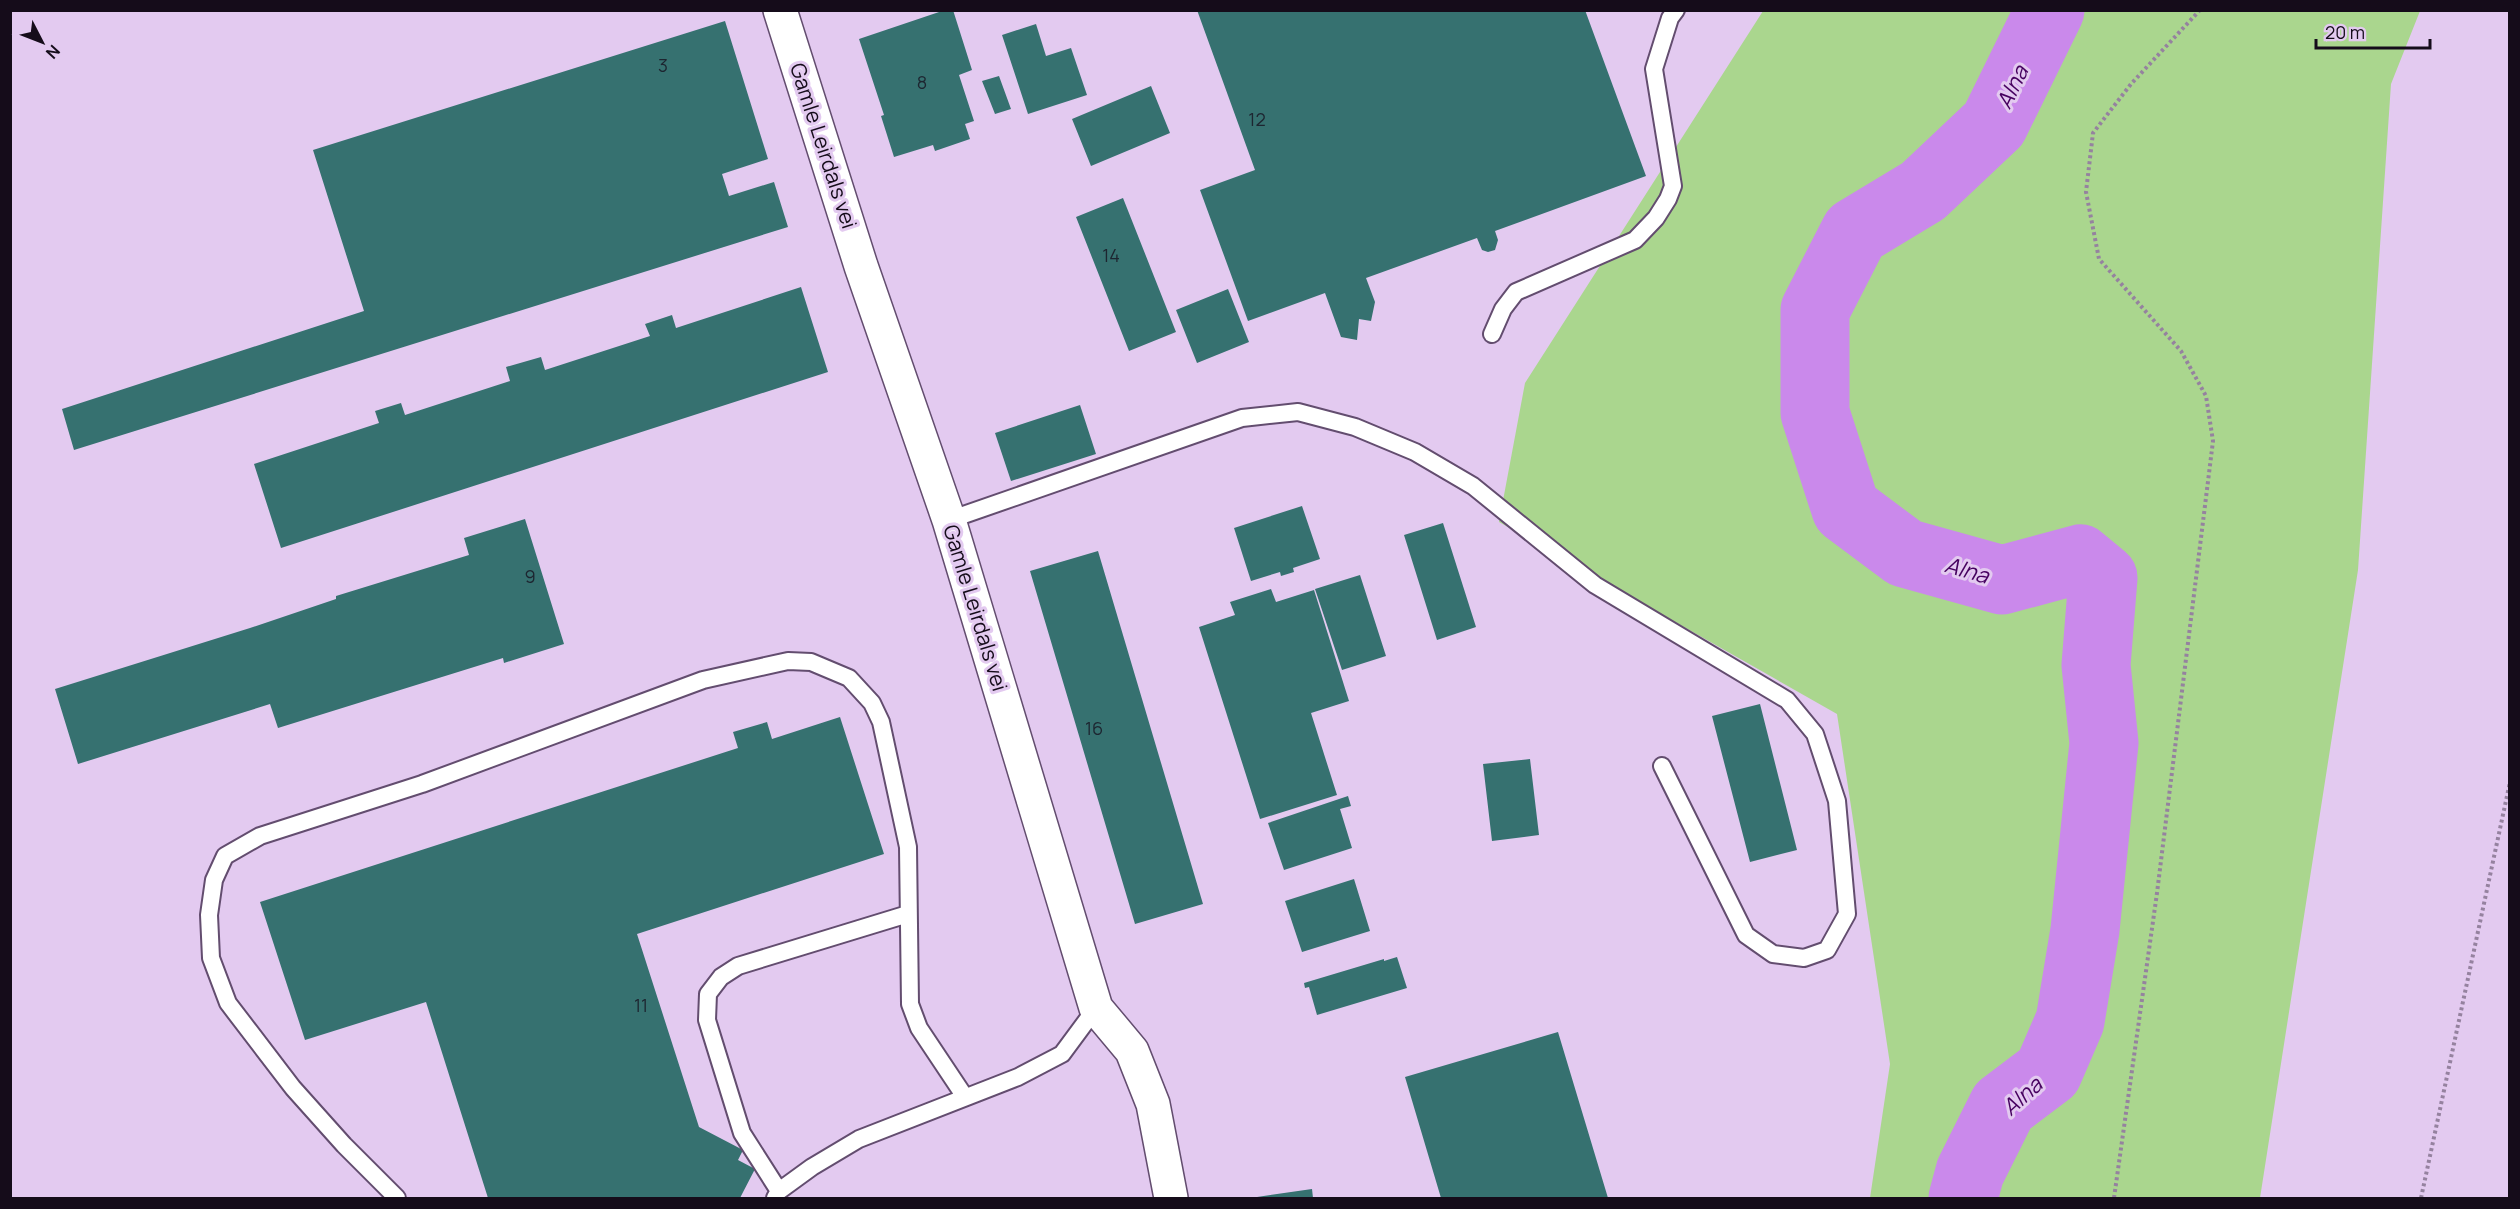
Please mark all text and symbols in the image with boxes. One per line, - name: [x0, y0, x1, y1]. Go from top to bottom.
- north arrow: [12, 12, 72, 72]
- scale bar: [2316, 12, 2430, 50]
- text: 20 m: [2325, 20, 2365, 44]
- text: N: [41, 40, 65, 64]
- house number: 3: [658, 53, 668, 77]
- street label: Gamle Leirdals vei: [784, 59, 864, 232]
- water label: Alna: [1989, 59, 2036, 114]
- house number: 8: [917, 70, 927, 94]
- house number: 12: [1248, 107, 1266, 131]
- house number: 14: [1102, 243, 1120, 267]
- street label: Gamle Leirdals vei: [937, 521, 1015, 694]
- water label: Alna: [1942, 549, 1994, 591]
- house number: 9: [524, 564, 536, 588]
- house number: 16: [1085, 716, 1103, 740]
- house number: 11: [634, 993, 648, 1017]
- water label: Alna: [1995, 1069, 2050, 1122]

